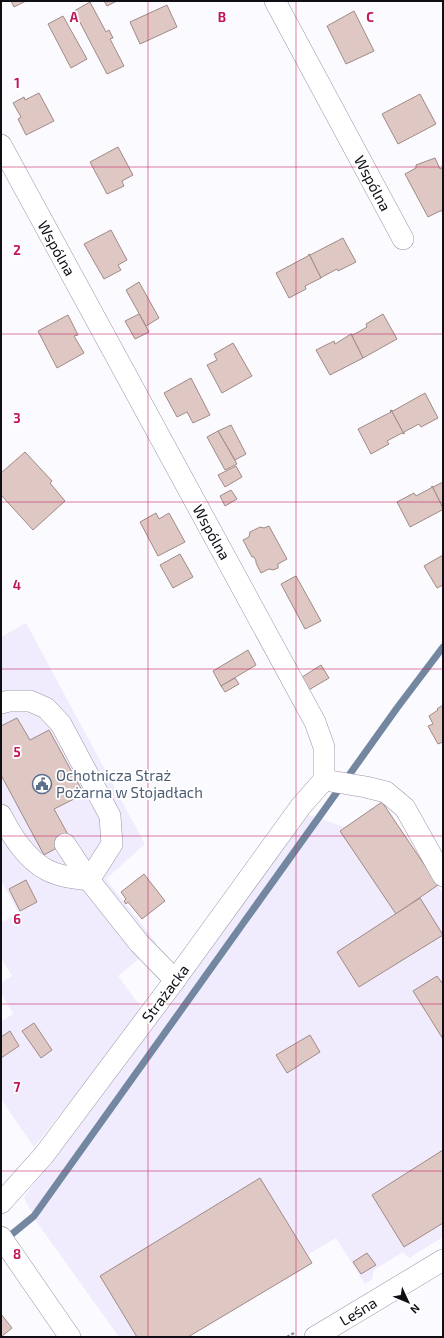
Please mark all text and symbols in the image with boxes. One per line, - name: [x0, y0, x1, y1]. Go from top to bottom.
- text: A: [70, 9, 79, 25]
- text: B: [218, 9, 226, 25]
- text: C: [366, 9, 374, 25]
- text: 1: [14, 75, 20, 91]
- street label: Wspólna: [351, 152, 395, 214]
- street label: Wspólna: [34, 217, 80, 279]
- text: 2: [13, 242, 21, 258]
- text: 3: [13, 410, 21, 426]
- street label: Wspólna: [189, 501, 235, 563]
- text: 4: [13, 577, 21, 593]
- text: 5: [13, 744, 21, 760]
- place label: Ochotnicza Straż Pożarna w Stojadłach: [56, 766, 203, 802]
- public building icon: Ochotnicza Straż Pożarna w Stojadłach: [31, 773, 53, 795]
- text: 6: [13, 911, 21, 927]
- street label: Strażacka: [138, 961, 192, 1025]
- text: 7: [14, 1079, 21, 1095]
- text: 8: [13, 1246, 21, 1262]
- north arrow: [388, 1282, 428, 1322]
- street label: Leśna: [336, 1293, 380, 1329]
- text: N: [408, 1302, 423, 1317]

